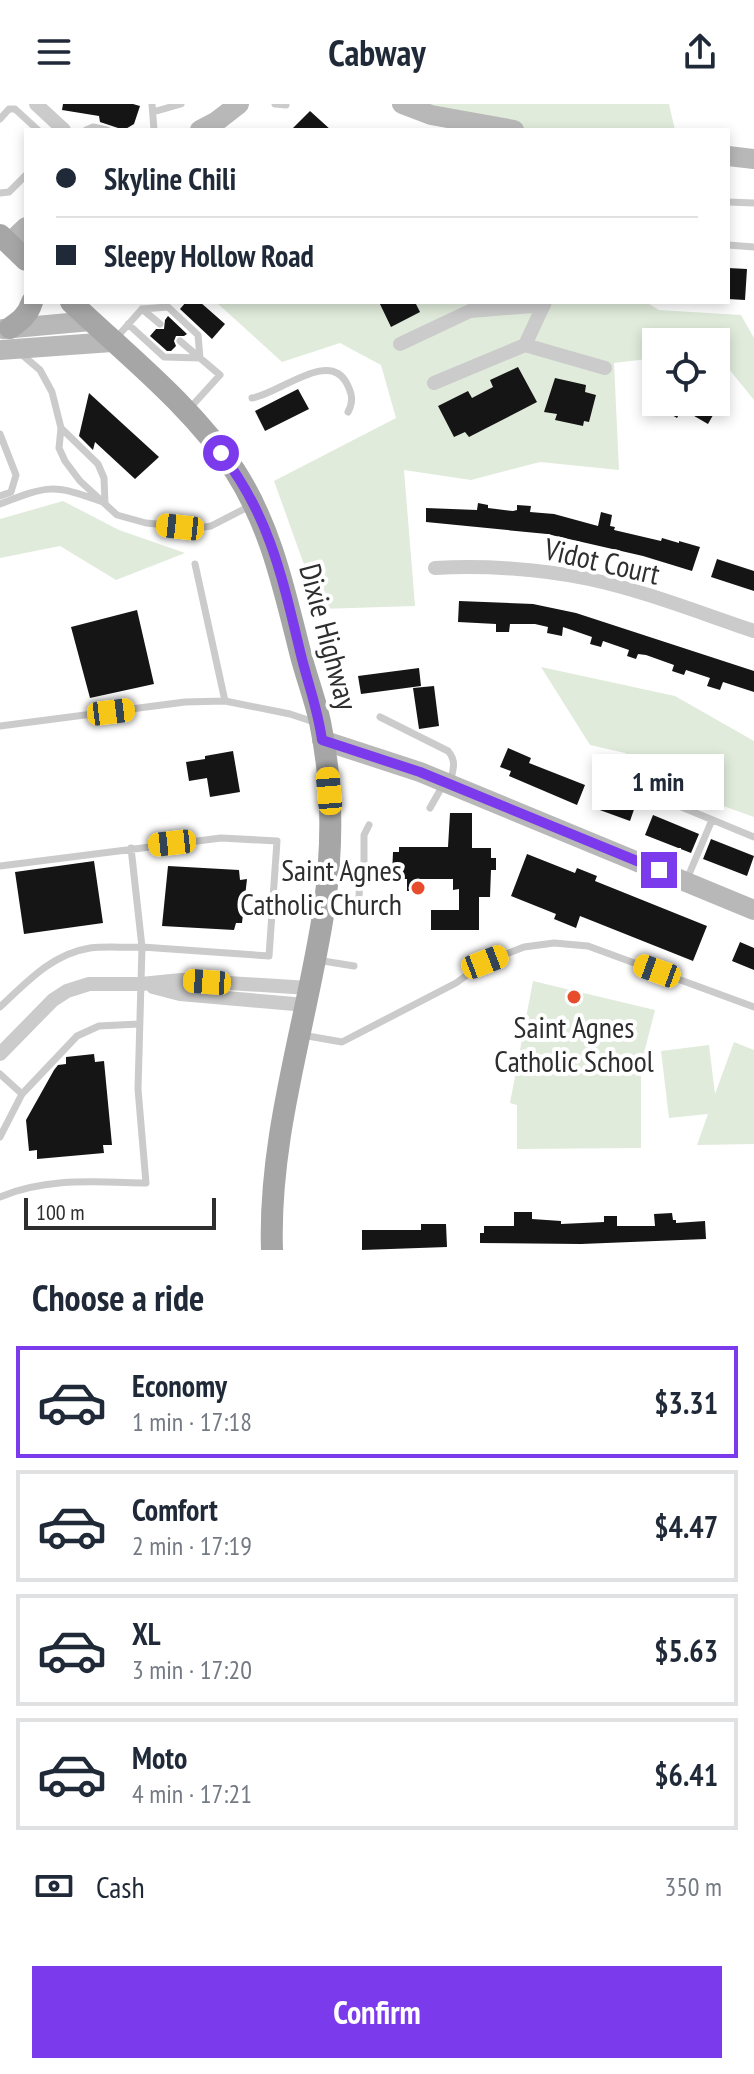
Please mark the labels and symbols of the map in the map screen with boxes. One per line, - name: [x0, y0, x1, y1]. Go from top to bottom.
- route start: [203, 435, 239, 471]
- car: [155, 513, 205, 541]
- street label: Vidot Court: [540, 528, 664, 593]
- street label: Dixie Highway: [291, 559, 368, 715]
- car: [86, 697, 136, 727]
- callout: 1 min: [593, 754, 725, 810]
- car: [315, 766, 343, 816]
- car: [147, 829, 197, 857]
- place label: Saint Agnes Catholic Church: [240, 850, 402, 923]
- route end: [641, 852, 677, 888]
- marker: Saint Agnes Catholic Church: [409, 879, 427, 897]
- car: [458, 942, 512, 982]
- car: [630, 952, 684, 990]
- car: [182, 968, 232, 996]
- marker: Saint Agnes Catholic School: [565, 988, 583, 1006]
- place label: Saint Agnes Catholic School: [494, 1007, 654, 1080]
- scale bar: [24, 1194, 216, 1230]

